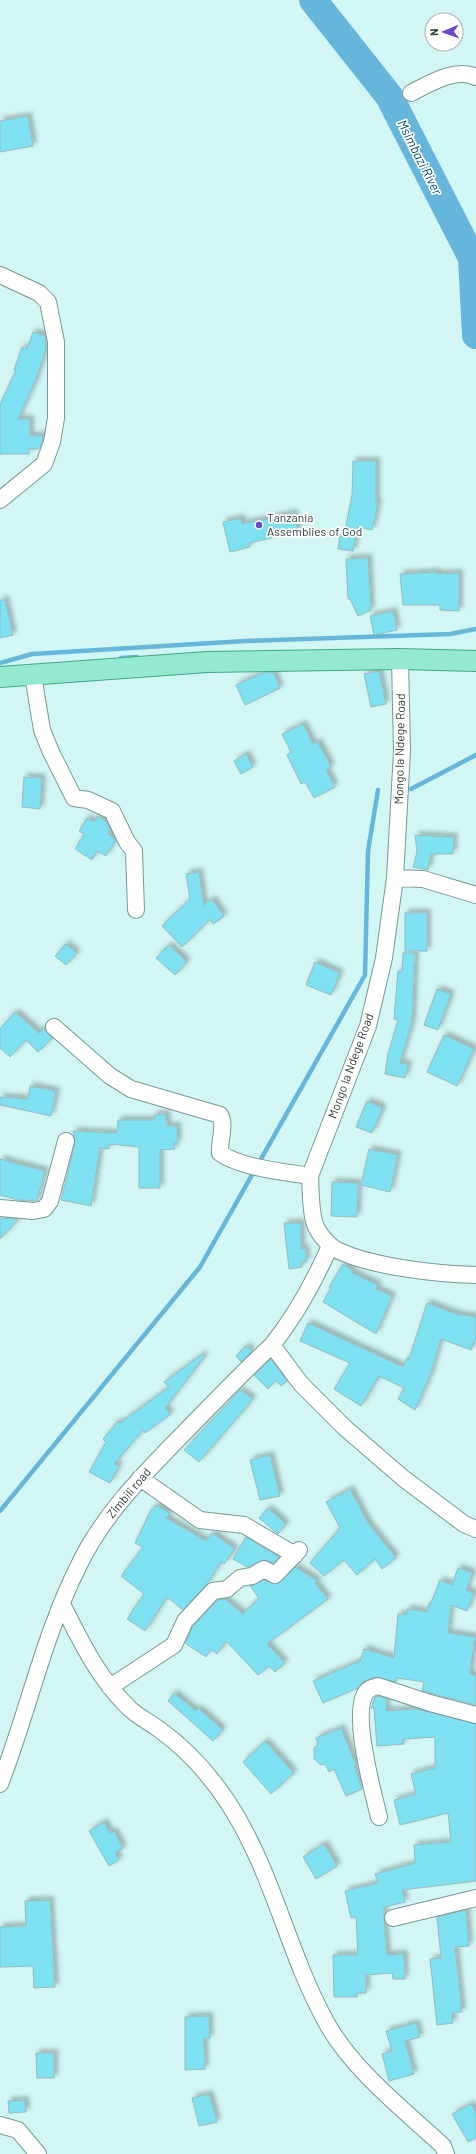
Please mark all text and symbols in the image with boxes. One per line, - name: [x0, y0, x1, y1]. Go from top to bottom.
- north arrow: [424, 12, 464, 52]
- text: N: [427, 28, 440, 36]
- water label: Msimbazi River: [394, 117, 446, 197]
- place label: Tanzania Assemblies of God: [267, 510, 362, 538]
- marker: Tanzania Assemblies of God: [254, 520, 264, 530]
- street label: Mongo la Ndege Road: [391, 693, 407, 805]
- street label: Mongo la Ndege Road: [324, 1011, 376, 1120]
- street label: Zimbili road: [103, 1465, 153, 1520]

